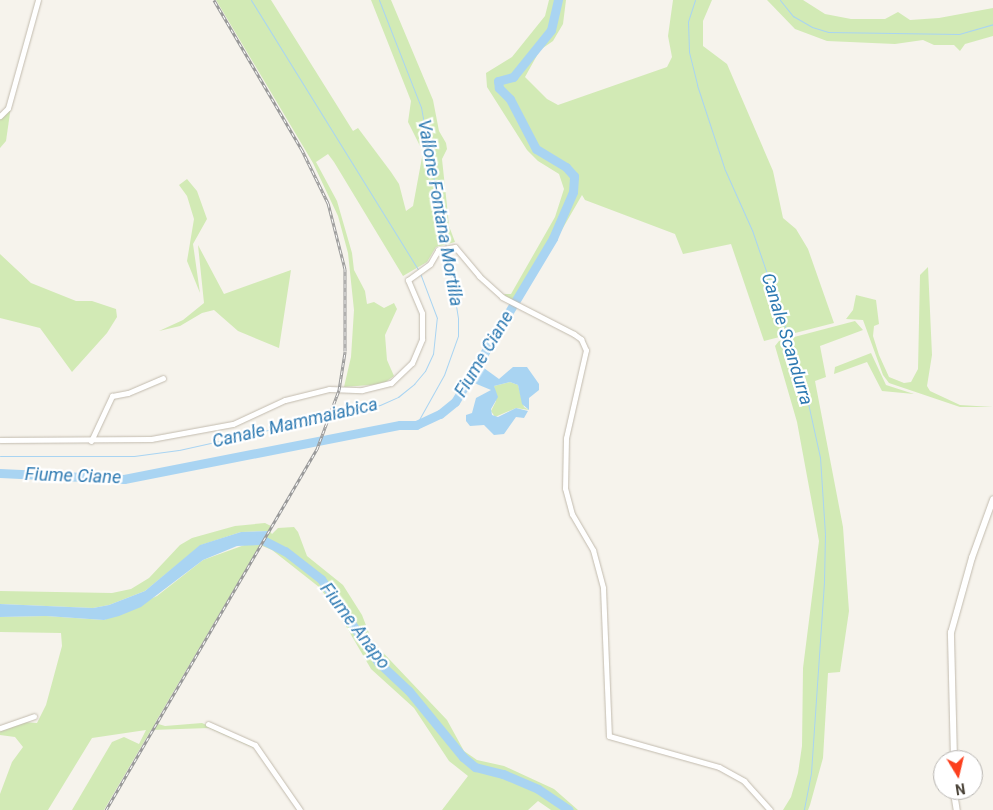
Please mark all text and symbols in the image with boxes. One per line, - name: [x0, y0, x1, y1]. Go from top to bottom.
- water label: Vallone Fontana Mortilla: [413, 118, 467, 308]
- water label: Canale Scandurra: [757, 270, 817, 408]
- water label: Fiume Ciane: [450, 307, 518, 401]
- water label: Canale Mammaiabica: [210, 393, 380, 453]
- water label: Fiume Ciane: [24, 464, 122, 488]
- water label: Fiume Anapo: [315, 578, 395, 674]
- north arrow: [933, 750, 983, 800]
- text: N: [954, 780, 966, 798]

